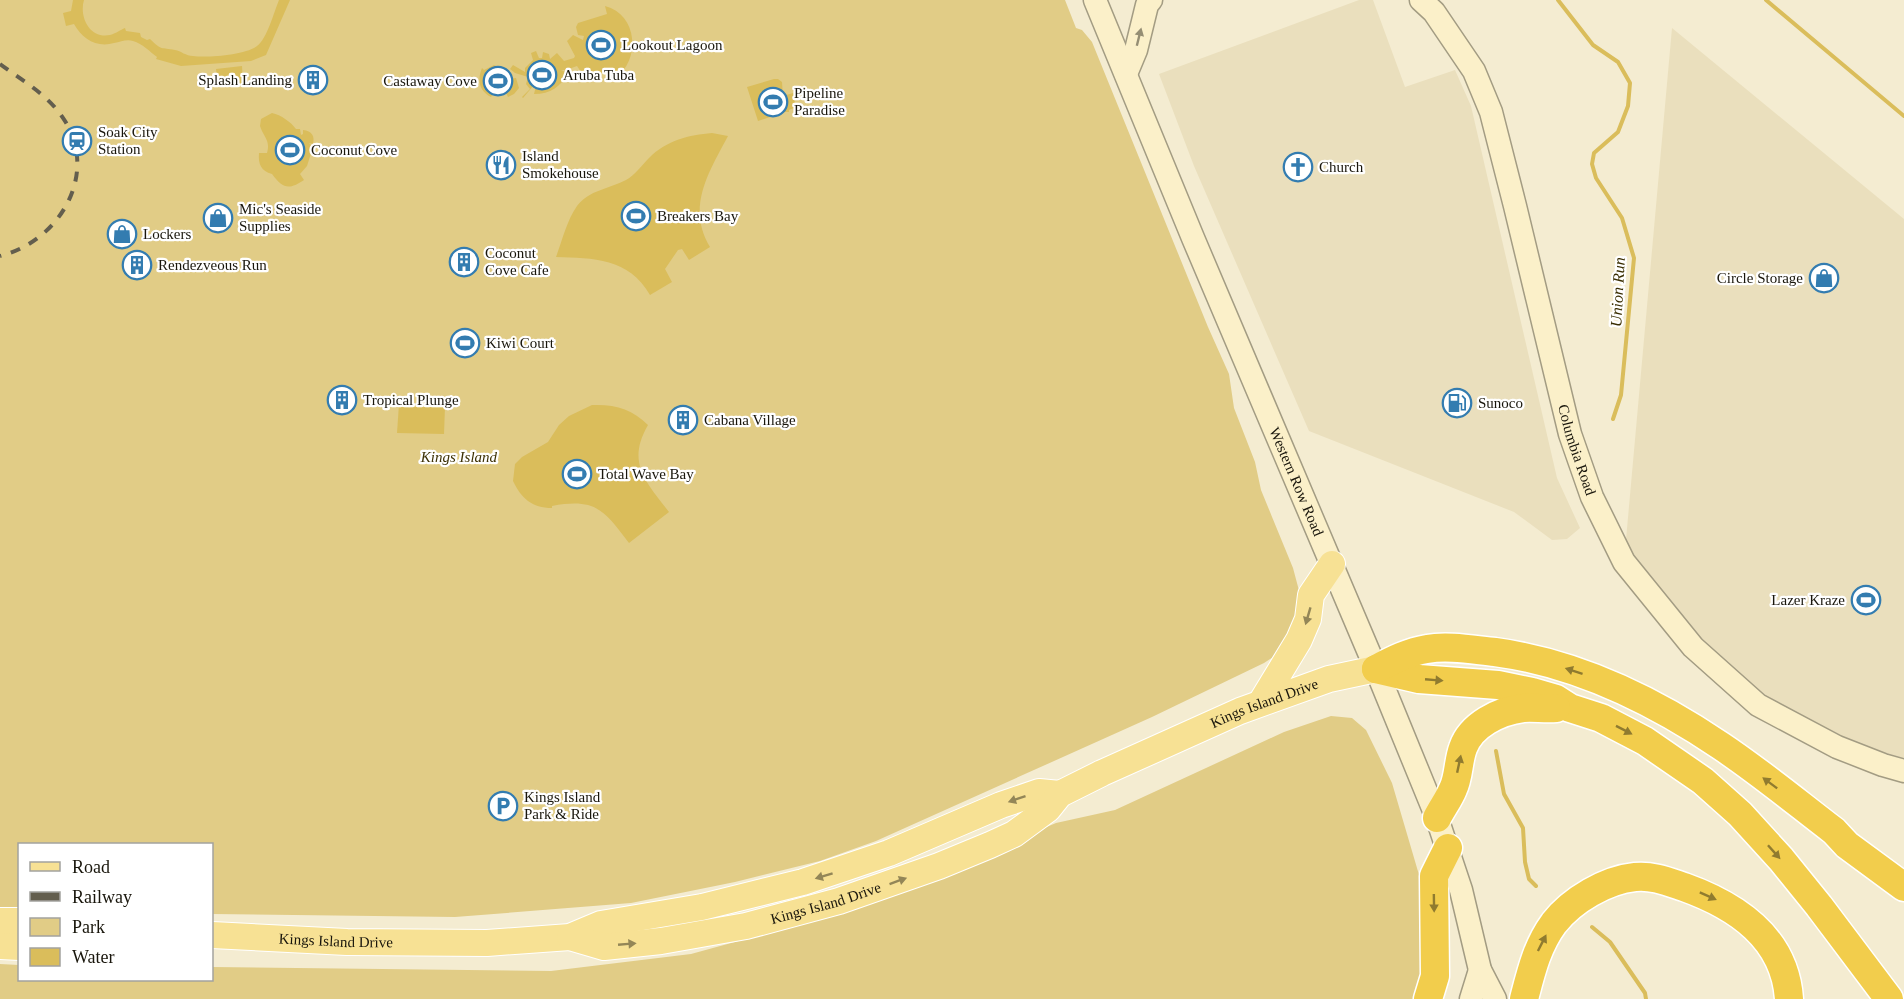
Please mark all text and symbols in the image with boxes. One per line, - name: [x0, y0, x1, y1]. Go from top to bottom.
- one-way arrow: [1135, 28, 1145, 46]
- sports icon: Lookout Lagoon: [585, 29, 617, 61]
- place label: Lookout Lagoon: [622, 37, 723, 53]
- sports icon: Aruba Tuba: [526, 59, 558, 91]
- building icon: Splash Landing: [297, 64, 329, 96]
- sports icon: Castaway Cove: [482, 65, 514, 97]
- place label: Aruba Tuba: [563, 67, 635, 83]
- place label: Splash Landing: [198, 72, 292, 88]
- place label: Castaway Cove: [383, 73, 477, 89]
- place label: Pipeline Paradise: [794, 85, 845, 118]
- sports icon: Pipeline Paradise: [757, 86, 789, 118]
- place label: Soak City Station: [98, 124, 158, 157]
- station icon: Soak City Station: [61, 125, 93, 157]
- sports icon: Coconut Cove: [274, 134, 306, 166]
- place label: Coconut Cove: [311, 142, 398, 158]
- place label: Island Smokehouse: [522, 148, 599, 181]
- restaurant icon: Island Smokehouse: [485, 149, 517, 181]
- church icon: Church: [1282, 151, 1314, 183]
- place label: Church: [1319, 159, 1364, 175]
- sports icon: Breakers Bay: [620, 200, 652, 232]
- place label: Mic's Seaside Supplies: [239, 201, 322, 234]
- shop icon: Mic's Seaside Supplies: [202, 202, 234, 234]
- place label: Breakers Bay: [657, 208, 739, 224]
- shop icon: Lockers: [106, 218, 138, 250]
- place label: Lockers: [143, 226, 191, 242]
- place label: Coconut Cove Cafe: [485, 245, 549, 278]
- building icon: Coconut Cove Cafe: [448, 246, 480, 278]
- building icon: Rendezveous Run: [121, 249, 153, 281]
- place label: Rendezveous Run: [158, 257, 267, 273]
- water label: Union Run: [1607, 257, 1628, 327]
- shop icon: Circle Storage: [1808, 262, 1840, 294]
- place label: Circle Storage: [1717, 270, 1803, 286]
- sports icon: Kiwi Court: [449, 327, 481, 359]
- place label: Kiwi Court: [486, 335, 555, 351]
- building icon: Tropical Plunge: [326, 384, 358, 416]
- fuel station icon: Sunoco: [1441, 387, 1473, 419]
- place label: Tropical Plunge: [363, 392, 459, 408]
- place label: Sunoco: [1478, 395, 1523, 411]
- street label: Columbia Road: [1555, 403, 1599, 498]
- building icon: Cabana Village: [667, 404, 699, 436]
- place label: Cabana Village: [704, 412, 796, 428]
- street label: Western Row Road: [1266, 425, 1327, 539]
- park label: Kings Island: [420, 449, 498, 465]
- sports icon: Total Wave Bay: [561, 458, 593, 490]
- place label: Total Wave Bay: [598, 466, 694, 482]
- sports icon: Lazer Kraze: [1850, 584, 1882, 616]
- place label: Lazer Kraze: [1771, 592, 1845, 608]
- one-way arrow: [1303, 607, 1312, 625]
- one-way arrow: [1565, 666, 1583, 675]
- street label: Kings Island Drive: [1208, 675, 1321, 731]
- one-way arrow: [1424, 675, 1443, 685]
- one-way arrow: [1615, 725, 1632, 735]
- one-way arrow: [1454, 755, 1464, 774]
- one-way arrow: [1763, 777, 1778, 789]
- place label: Kings Island Park & Ride: [524, 789, 601, 822]
- parking icon: Kings Island Park & Ride: [487, 790, 519, 822]
- one-way arrow: [1008, 795, 1026, 805]
- legend: [18, 843, 213, 981]
- one-way arrow: [1767, 844, 1781, 859]
- text: Road: [72, 857, 110, 877]
- one-way arrow: [815, 871, 833, 881]
- one-way arrow: [889, 875, 907, 885]
- street label: Kings Island Drive: [769, 879, 883, 927]
- text: Railway: [72, 887, 132, 907]
- one-way arrow: [1699, 891, 1717, 901]
- one-way arrow: [1429, 893, 1439, 912]
- text: Park: [72, 917, 105, 937]
- street label: Kings Island Drive: [278, 930, 393, 950]
- one-way arrow: [1537, 935, 1547, 952]
- one-way arrow: [618, 939, 637, 949]
- text: Water: [72, 947, 115, 967]

